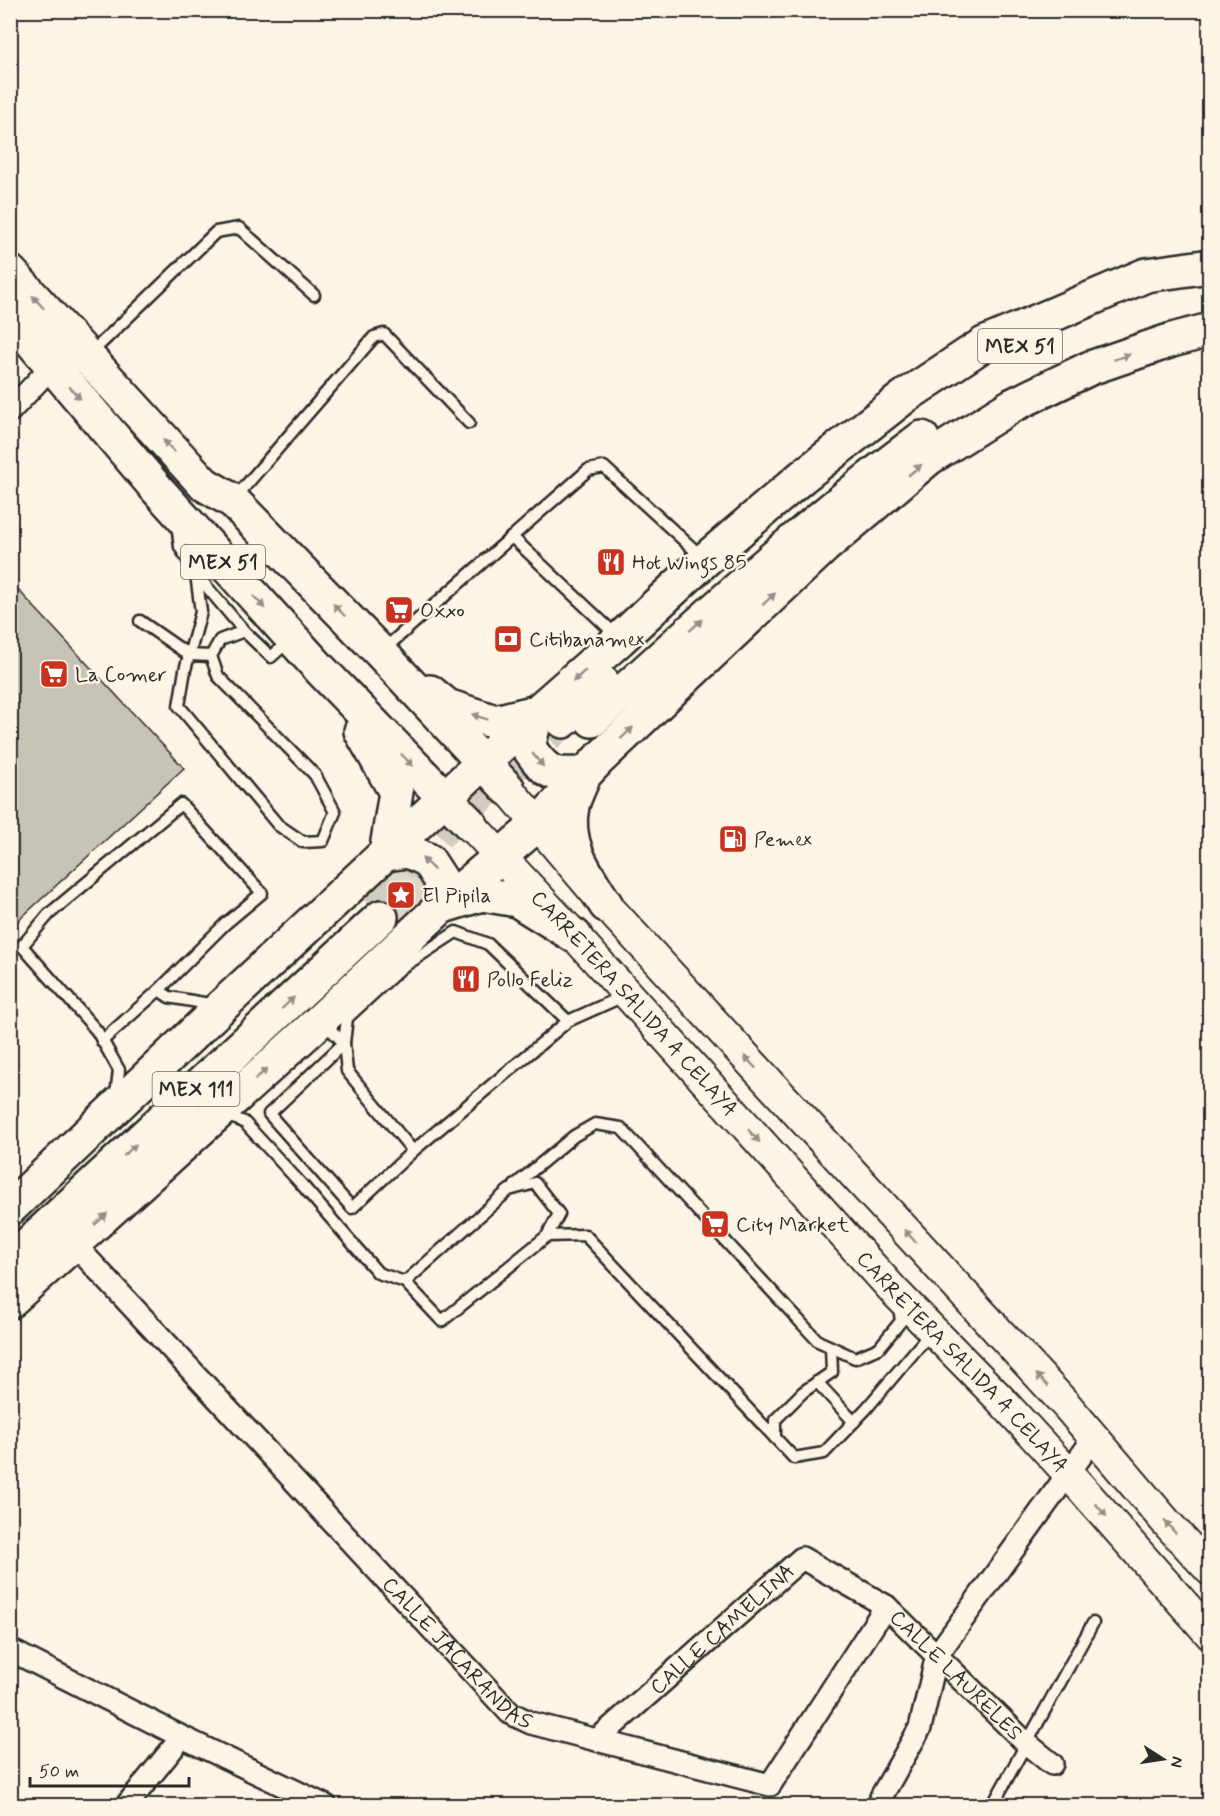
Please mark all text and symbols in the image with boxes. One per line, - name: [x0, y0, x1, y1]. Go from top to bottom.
- one-way arrow: [31, 295, 45, 310]
- road number: MEX 51: [978, 329, 1062, 363]
- one-way arrow: [1113, 352, 1131, 361]
- one-way arrow: [68, 385, 81, 400]
- one-way arrow: [163, 440, 177, 454]
- one-way arrow: [907, 464, 922, 477]
- road number: MEX 51: [181, 545, 265, 579]
- restaurant icon: Hot Wings 85: [595, 546, 627, 578]
- place label: Hot Wings 85: [632, 549, 747, 579]
- one-way arrow: [762, 592, 777, 606]
- one-way arrow: [252, 594, 265, 609]
- supermarket icon: Oxxo: [383, 594, 415, 626]
- place label: Oxxo: [420, 597, 465, 625]
- one-way arrow: [333, 604, 347, 618]
- one-way arrow: [688, 619, 703, 632]
- bank icon: Citibanamex: [492, 623, 524, 655]
- place label: Citibanamex: [529, 626, 645, 654]
- supermarket icon: La Comer: [38, 658, 70, 690]
- place label: La Comer: [75, 661, 167, 689]
- one-way arrow: [571, 669, 586, 683]
- one-way arrow: [471, 712, 489, 721]
- one-way arrow: [620, 726, 635, 740]
- one-way arrow: [400, 752, 414, 766]
- one-way arrow: [532, 752, 545, 768]
- fuel station icon: Pemex: [717, 823, 749, 855]
- place label: Pemex: [754, 826, 812, 854]
- one-way arrow: [421, 857, 435, 872]
- place icon: El Pipila: [385, 879, 417, 911]
- place label: El Pipila: [422, 882, 491, 910]
- street label: CARRETERA SALIDA A CELAYA: [524, 885, 744, 1123]
- restaurant icon: Pollo Feliz: [450, 963, 482, 995]
- place label: Pollo Feliz: [487, 966, 573, 994]
- one-way arrow: [281, 996, 296, 1010]
- one-way arrow: [743, 1054, 757, 1069]
- one-way arrow: [253, 1068, 268, 1081]
- road number: MEX 111: [152, 1072, 240, 1106]
- one-way arrow: [747, 1128, 760, 1143]
- one-way arrow: [122, 1144, 137, 1157]
- supermarket icon: City Market: [699, 1208, 731, 1240]
- place label: City Market: [736, 1211, 850, 1239]
- one-way arrow: [93, 1212, 108, 1226]
- one-way arrow: [904, 1229, 917, 1244]
- street label: CARRETERA SALIDA A CELAYA: [850, 1245, 1074, 1479]
- one-way arrow: [1035, 1372, 1049, 1387]
- one-way arrow: [1094, 1503, 1108, 1518]
- one-way arrow: [1163, 1519, 1177, 1534]
- street label: CALLE CAMELINA: [644, 1558, 801, 1701]
- street label: CALLE JACARANDAS: [375, 1571, 537, 1737]
- street label: CALLE LAURELES: [883, 1604, 1028, 1747]
- north arrow: [1133, 1729, 1193, 1789]
- scale bar: [30, 1750, 189, 1788]
- text: N: [1165, 1754, 1188, 1769]
- text: 50 m: [39, 1760, 79, 1784]

